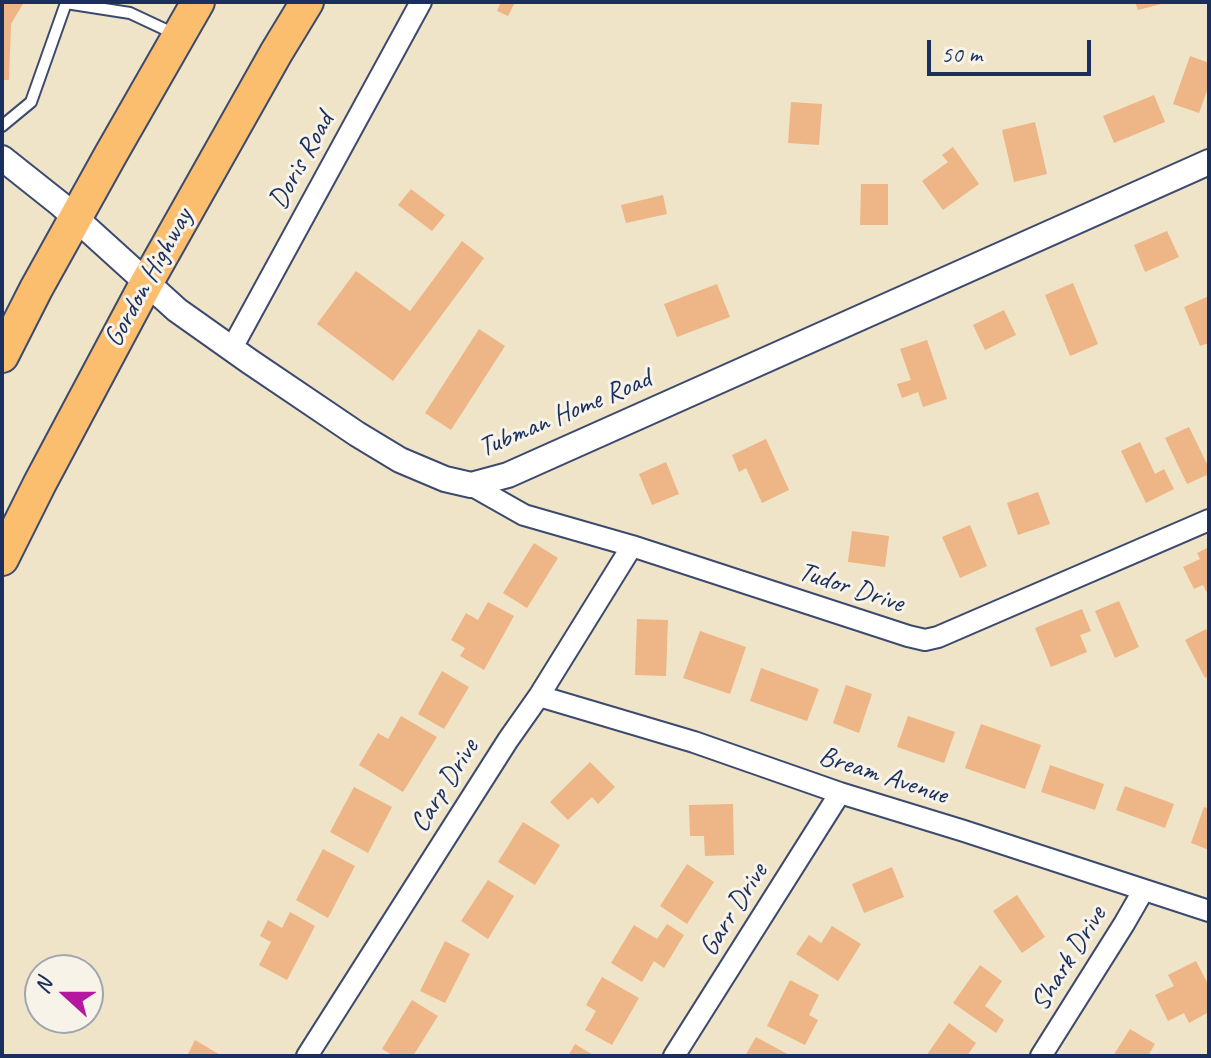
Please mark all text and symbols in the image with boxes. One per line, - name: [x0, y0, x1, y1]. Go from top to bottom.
- scale bar: [931, 24, 1095, 74]
- text: 50 m: [941, 39, 982, 69]
- street label: Doris Road: [262, 107, 342, 215]
- street label: Gordon Highway: [97, 203, 201, 353]
- street label: Tubman Home Road: [474, 363, 656, 465]
- street label: Tudor Drive: [794, 555, 908, 621]
- street label: Carp Drive: [403, 733, 487, 839]
- street label: Bream Avenue: [814, 739, 952, 813]
- street label: Garr Drive: [692, 857, 776, 963]
- street label: Shark Drive: [1024, 901, 1114, 1017]
- north arrow: [24, 954, 104, 1034]
- text: N: [28, 975, 59, 997]

